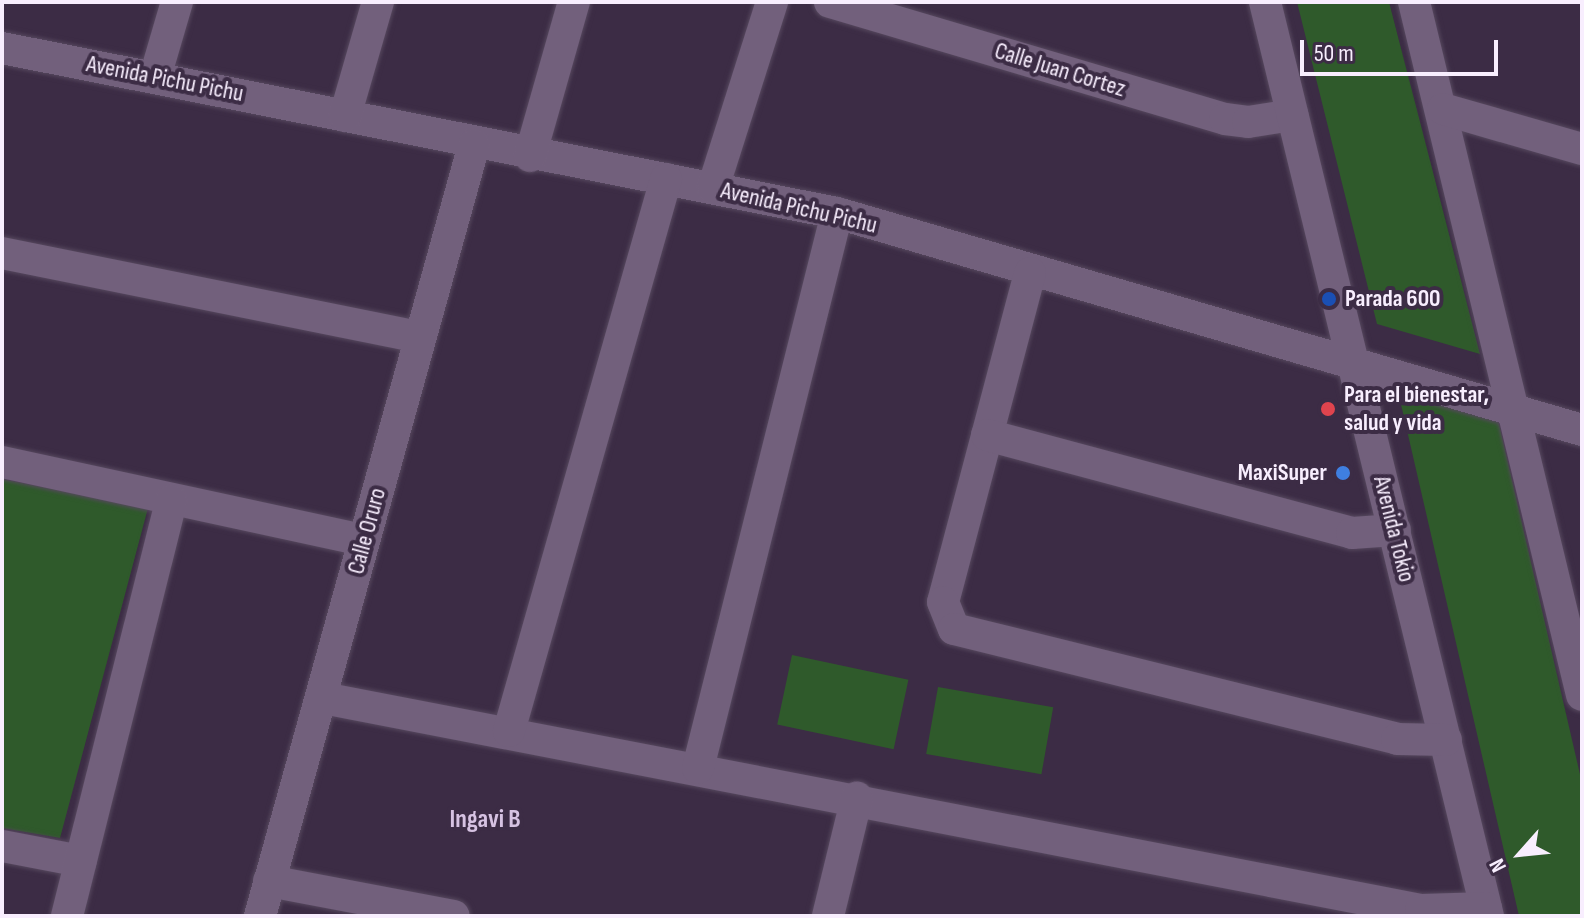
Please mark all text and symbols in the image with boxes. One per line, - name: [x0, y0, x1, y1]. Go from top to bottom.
- scale bar: [1304, 24, 1502, 74]
- street label: Calle Juan Cortez: [991, 36, 1129, 104]
- text: 50 m: [1314, 39, 1354, 68]
- street label: Avenida Pichu Pichu: [84, 50, 246, 108]
- street label: Avenida Pichu Pichu: [718, 176, 880, 240]
- place label: Parada 600: [1345, 285, 1440, 313]
- marker: Parada 600: [1320, 290, 1338, 308]
- place label: Para el bienestar, salud y vida: [1344, 381, 1489, 437]
- marker: Para el bienestar, salud y vida: [1319, 400, 1337, 418]
- place label: MaxiSuper: [1238, 459, 1327, 487]
- marker: MaxiSuper: [1334, 464, 1352, 482]
- street label: Avenida Tokio: [1367, 473, 1421, 585]
- street label: Calle Oruro: [342, 485, 392, 577]
- district label: Ingavi B: [449, 804, 521, 836]
- north arrow: [1480, 814, 1560, 894]
- text: N: [1483, 854, 1513, 876]

